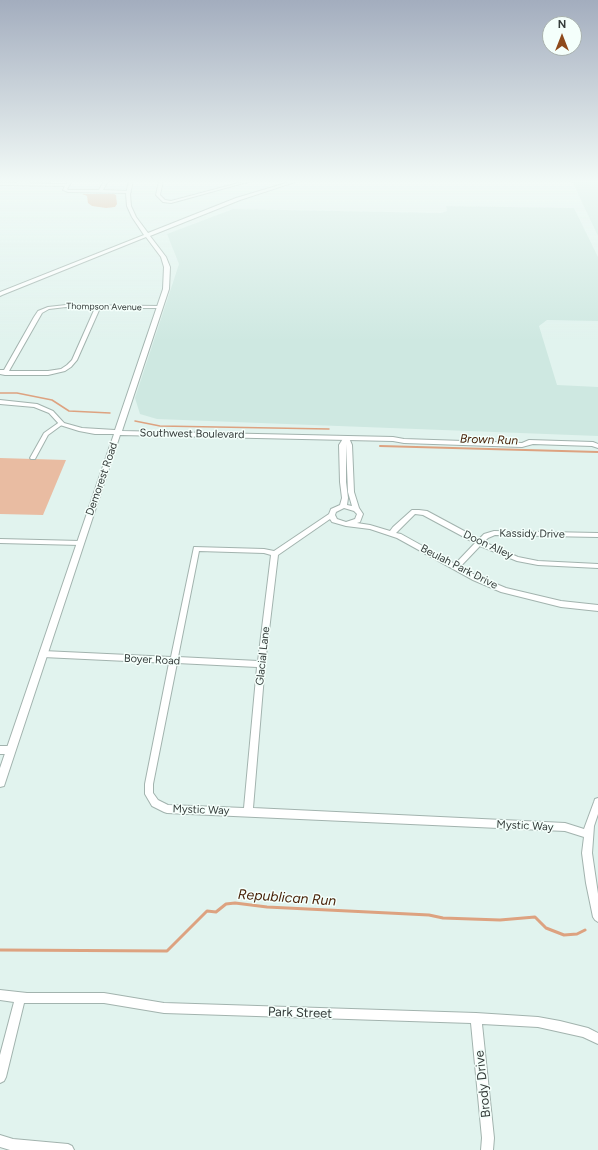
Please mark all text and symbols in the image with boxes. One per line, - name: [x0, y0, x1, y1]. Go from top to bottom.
- north arrow: [542, 16, 582, 56]
- text: N: [558, 18, 566, 31]
- street label: Thompson Avenue: [66, 301, 142, 313]
- street label: Southwest Boulevard: [139, 426, 245, 442]
- water label: Brown Run: [460, 432, 518, 448]
- street label: Demorest Road: [83, 441, 121, 517]
- street label: Kassidy Drive: [499, 527, 565, 541]
- street label: Doon Alley: [461, 528, 515, 562]
- street label: Beulah Park Drive: [418, 542, 500, 592]
- street label: Glacial Lane: [253, 626, 273, 686]
- street label: Boyer Road: [124, 652, 180, 668]
- street label: Mystic Way: [172, 802, 230, 818]
- street label: Mystic Way: [496, 818, 554, 834]
- water label: Republican Run: [237, 886, 337, 910]
- street label: Park Street: [268, 1004, 332, 1022]
- street label: Brody Drive: [472, 1050, 494, 1118]

